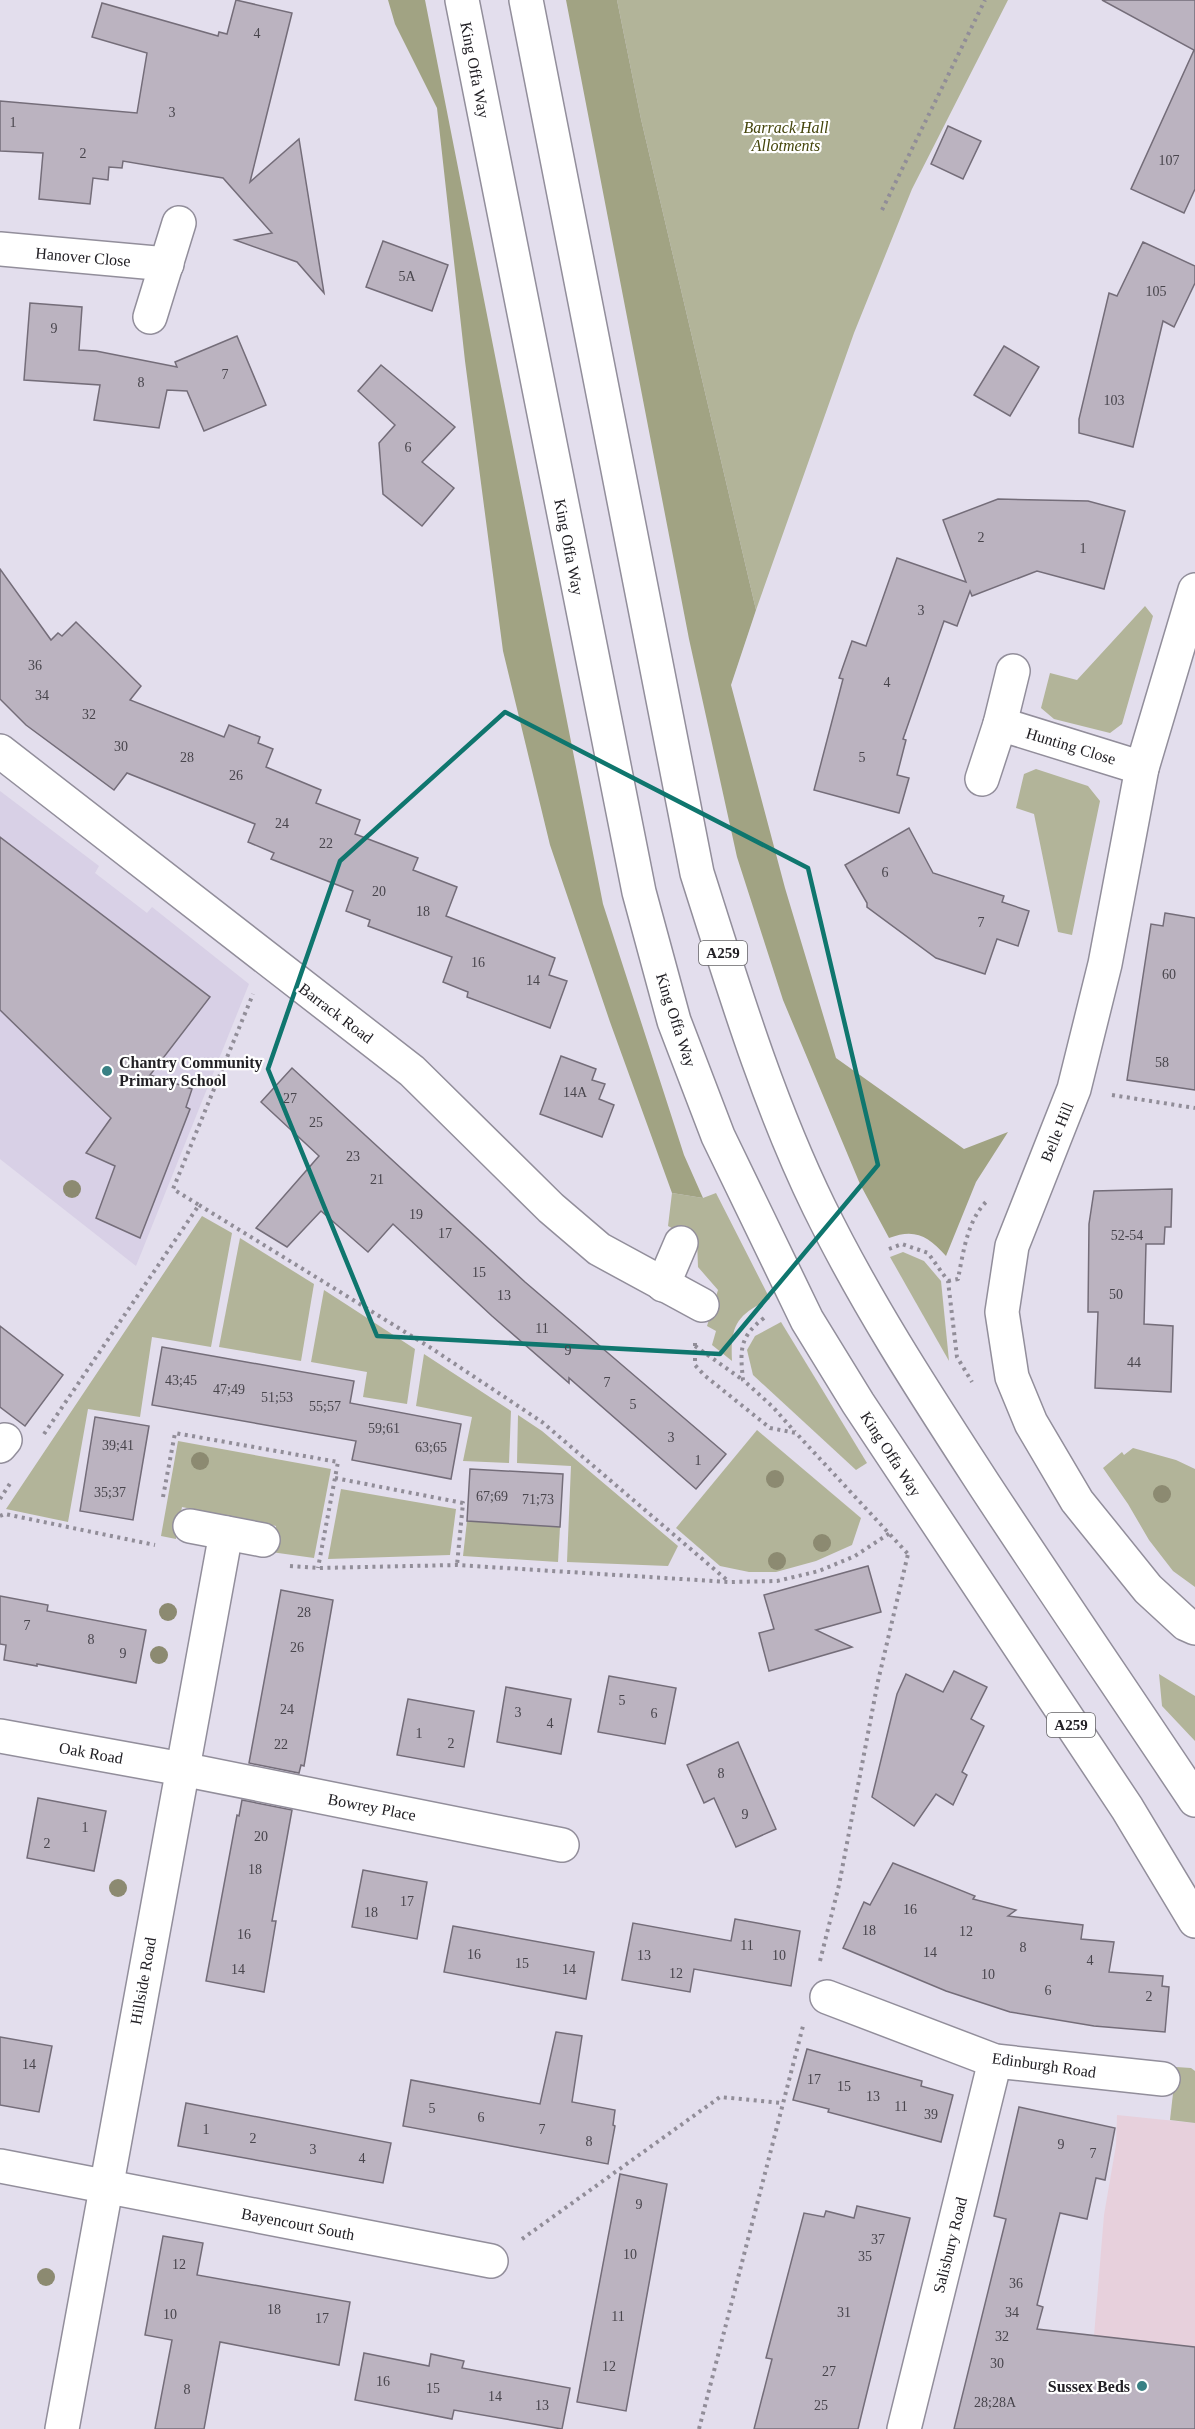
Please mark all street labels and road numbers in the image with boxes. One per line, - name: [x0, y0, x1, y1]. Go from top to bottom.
- street label: King Offa Way: [456, 20, 493, 120]
- street label: Hanover Close: [35, 244, 131, 270]
- street label: King Offa Way: [550, 497, 587, 597]
- street label: Hunting Close: [1024, 724, 1118, 769]
- road number: A259: [699, 941, 747, 965]
- street label: King Offa Way: [652, 971, 699, 1069]
- street label: Barrack Road: [296, 980, 376, 1046]
- street label: Belle Hill: [1037, 1099, 1077, 1164]
- street label: King Offa Way: [856, 1408, 925, 1500]
- road number: A259: [1047, 1713, 1095, 1737]
- street label: Oak Road: [58, 1739, 124, 1767]
- street label: Bowrey Place: [326, 1790, 417, 1825]
- street label: Hillside Road: [127, 1936, 159, 2026]
- street label: Edinburgh Road: [991, 2049, 1097, 2082]
- street label: Salisbury Road: [930, 2195, 971, 2295]
- street label: Bayencourt South: [240, 2205, 356, 2244]

